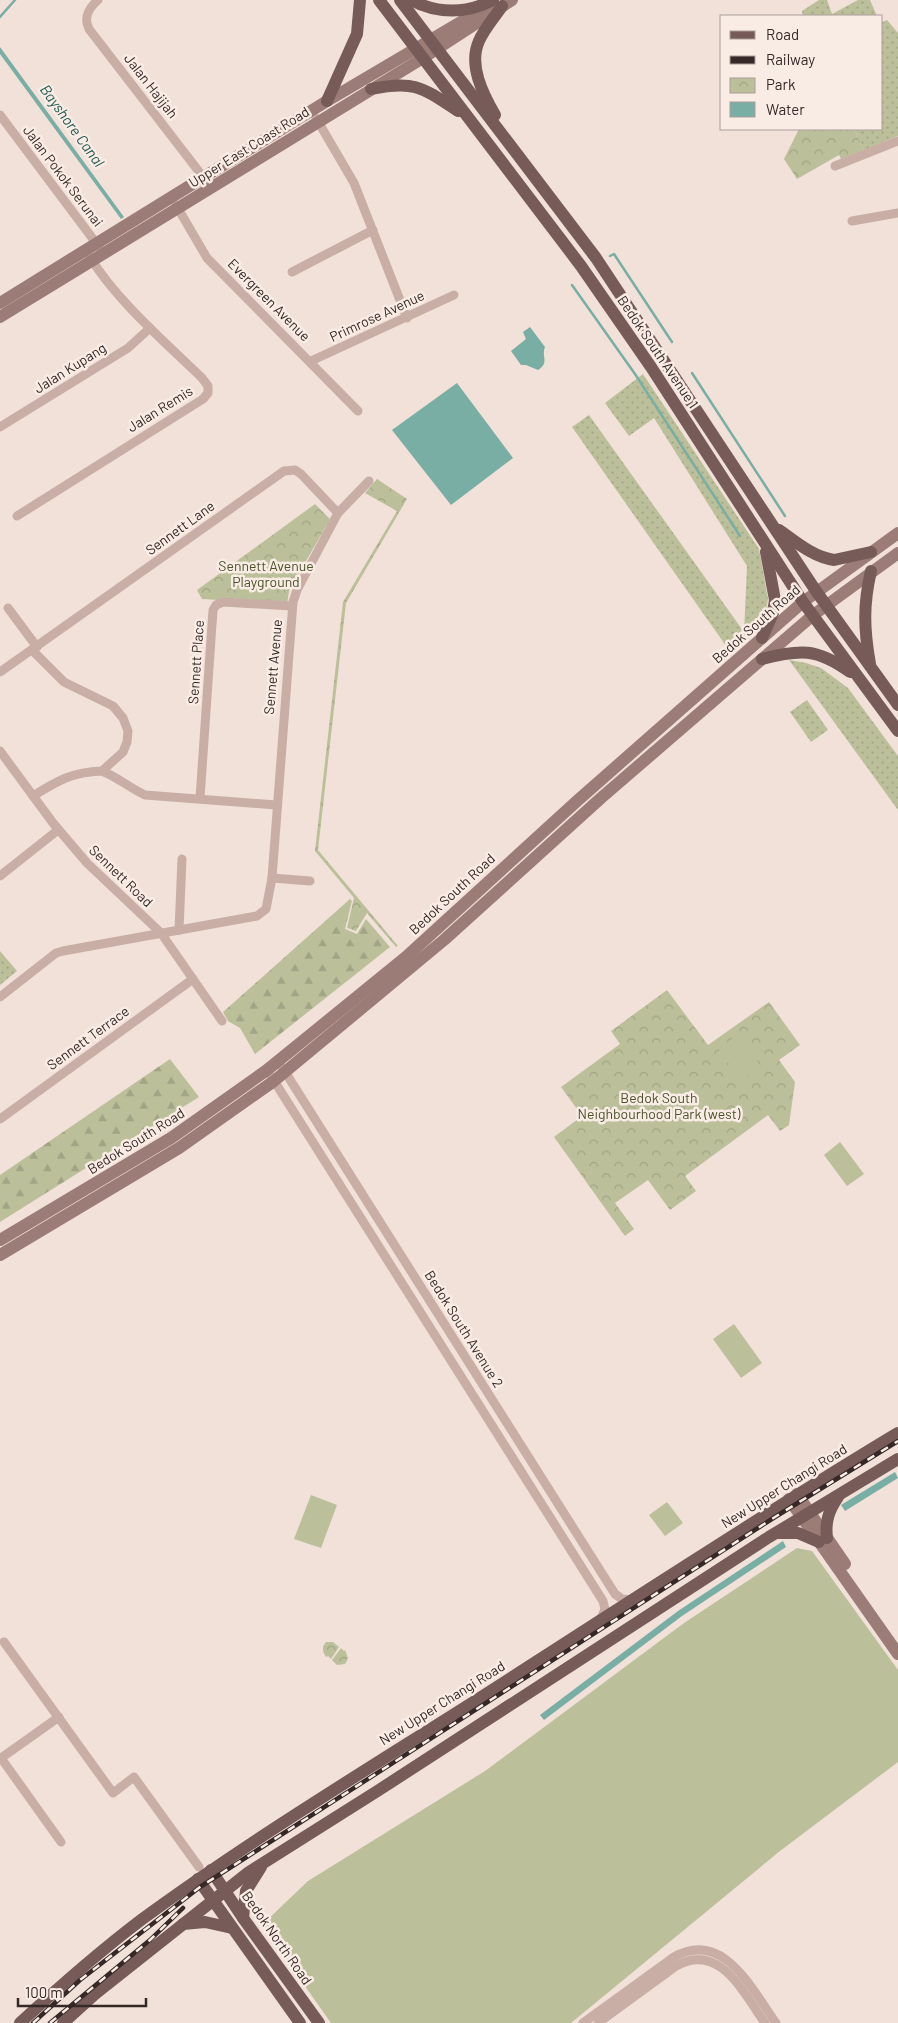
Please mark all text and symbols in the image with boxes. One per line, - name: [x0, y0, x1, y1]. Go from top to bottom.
- legend: [720, 15, 883, 130]
- text: Road: [766, 25, 799, 43]
- street label: Jalan Hajijah: [121, 50, 182, 121]
- text: Railway: [766, 50, 815, 68]
- text: Park: [766, 75, 796, 93]
- water label: Bayshore Canal: [37, 81, 109, 171]
- text: Water: [766, 100, 805, 118]
- street label: Upper East Coast Road: [185, 103, 312, 191]
- street label: Jalan Pokok Serunai: [20, 122, 107, 230]
- street label: Evergreen Avenue: [225, 255, 314, 344]
- street label: Primrose Avenue: [327, 286, 427, 345]
- street label: Bedok South Avenue 1: [614, 292, 702, 411]
- street label: Jalan Kupang: [30, 339, 109, 396]
- street label: Jalan Remis: [124, 382, 196, 435]
- street label: Sennett Lane: [142, 497, 217, 558]
- park label: Sennett Avenue Playground: [218, 557, 314, 590]
- street label: Bedok South Road: [708, 581, 803, 666]
- street label: Sennett Place: [184, 619, 207, 705]
- street label: Sennett Avenue: [260, 619, 285, 715]
- street label: Sennett Road: [86, 841, 157, 910]
- street label: Bedok South Road: [405, 850, 498, 938]
- street label: Sennett Terrace: [43, 1002, 132, 1073]
- park label: Bedok South Neighbourhood Park (west): [577, 1089, 741, 1122]
- street label: Bedok South Road: [84, 1104, 187, 1177]
- street label: Bedok South Avenue 2: [421, 1267, 507, 1390]
- street label: New Upper Changi Road: [718, 1440, 850, 1531]
- street label: New Upper Changi Road: [376, 1657, 508, 1748]
- street label: Bedok North Road: [239, 1888, 316, 1988]
- scale bar: [18, 1976, 145, 2008]
- text: 100 m: [25, 1983, 63, 2001]

